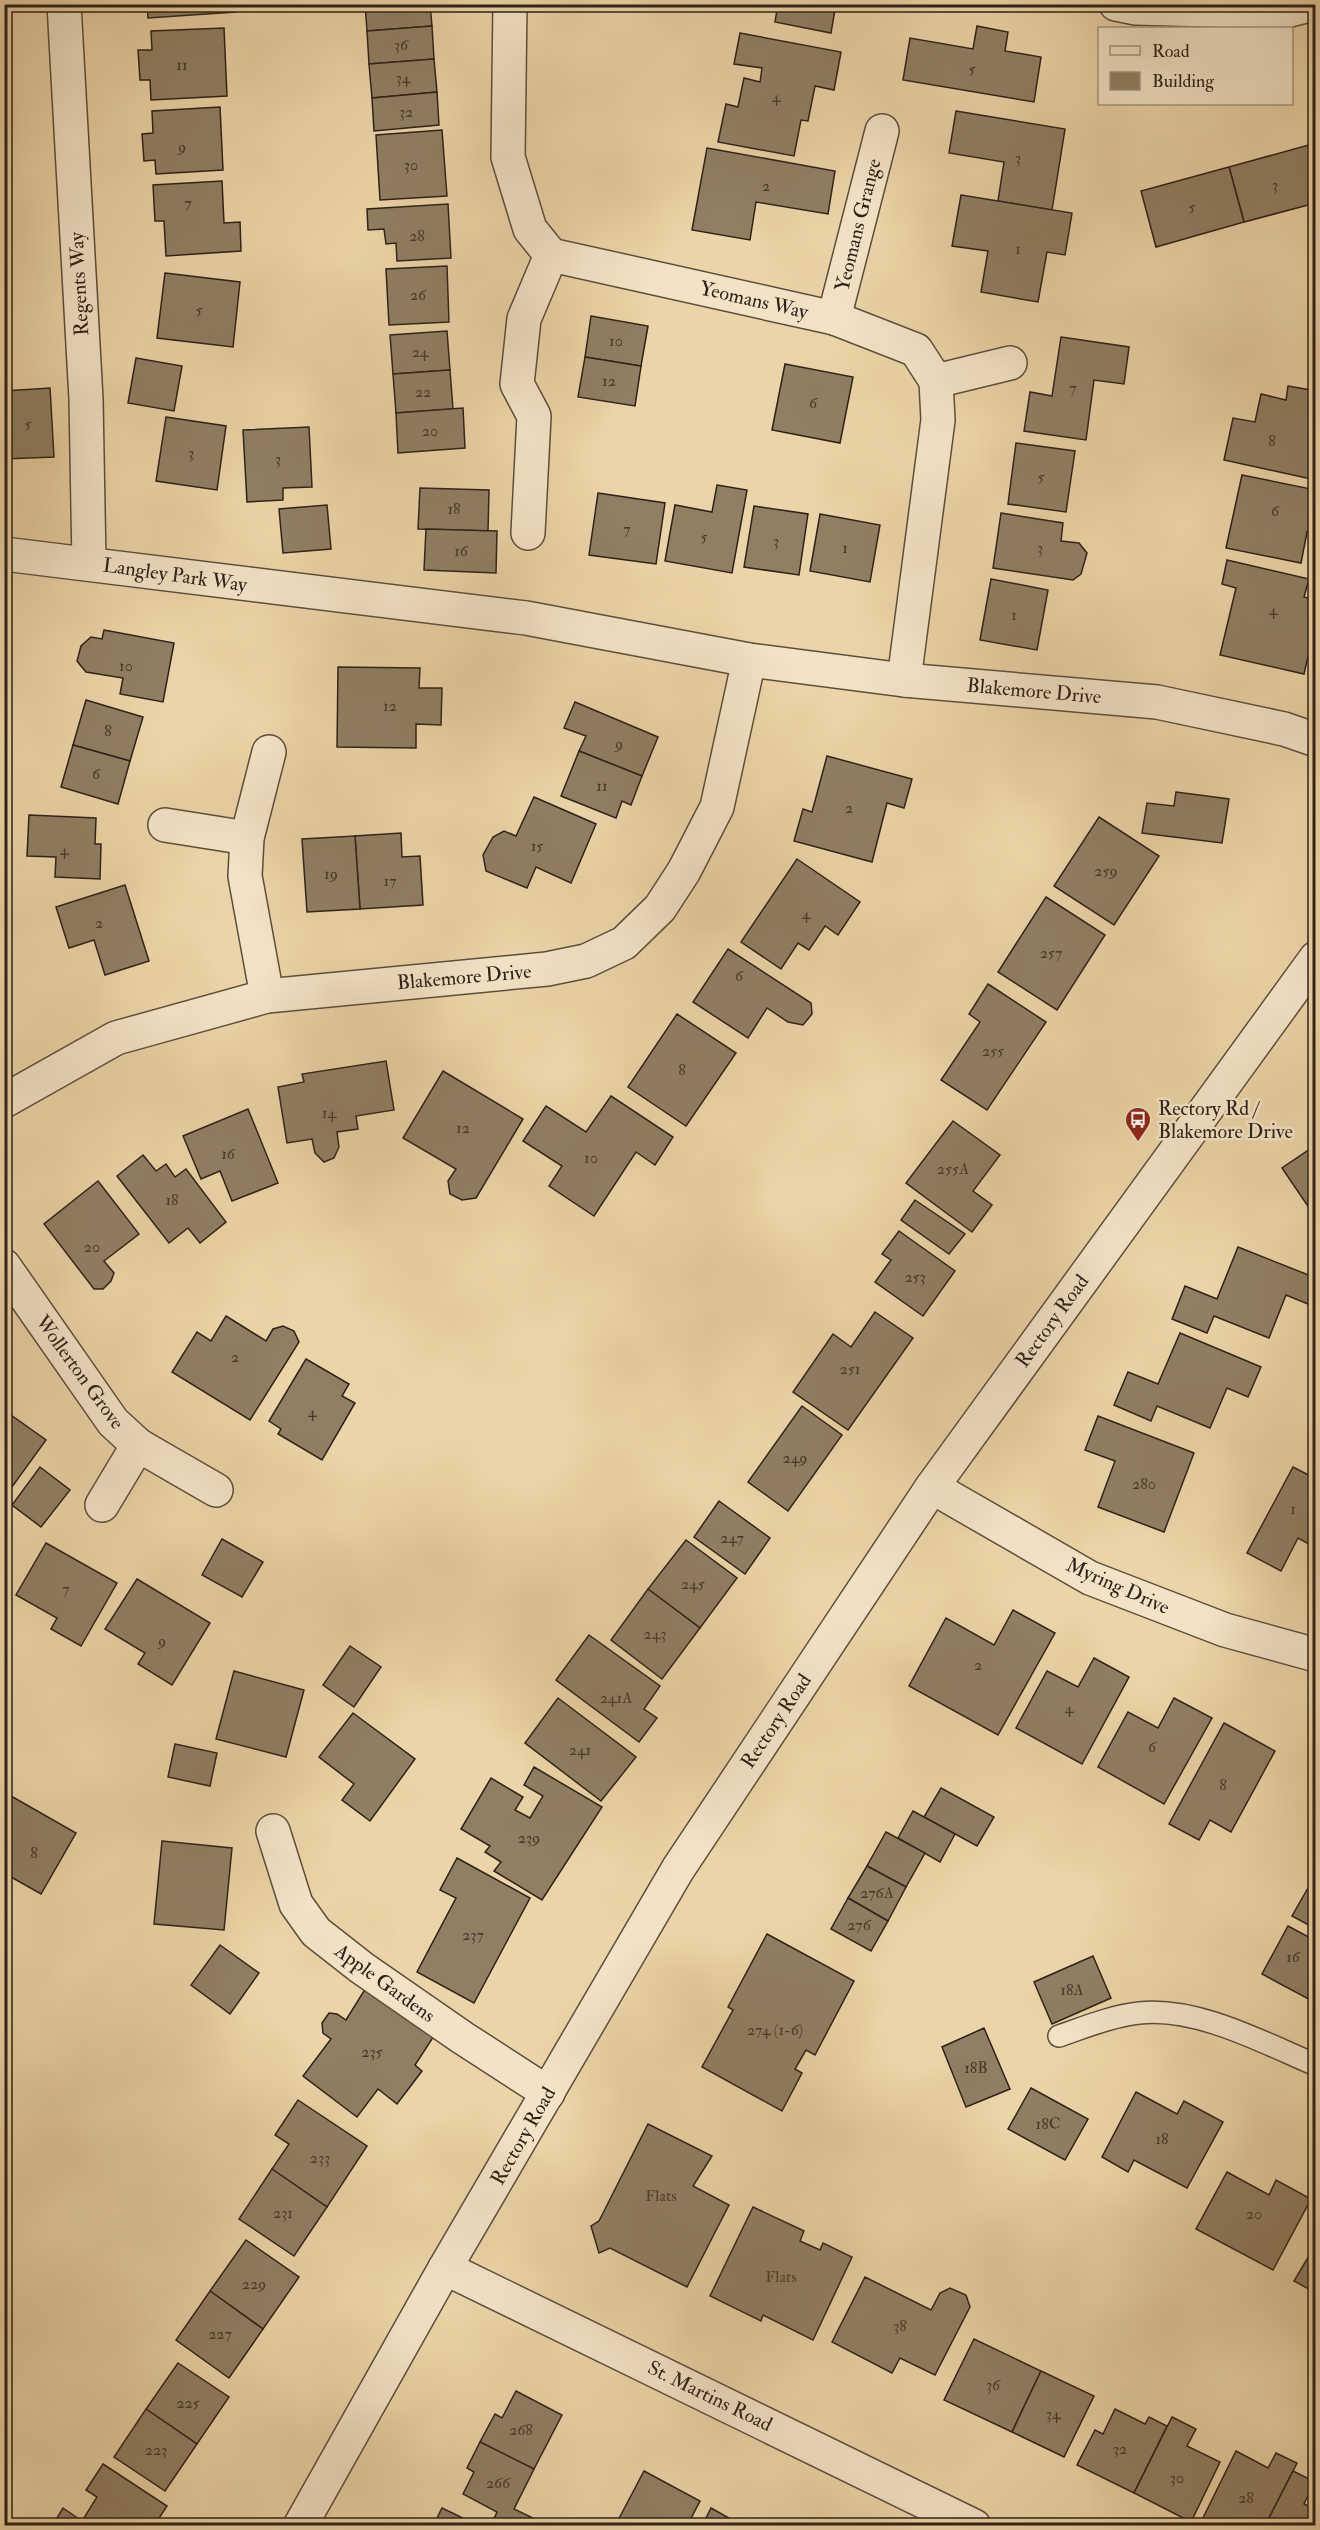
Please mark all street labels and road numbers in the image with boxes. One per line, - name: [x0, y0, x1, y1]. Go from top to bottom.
- street label: Yeomans Grange: [829, 156, 887, 294]
- street label: Regents Way: [64, 230, 94, 337]
- street label: Yeomans Way: [697, 275, 812, 325]
- street label: Langley Park Way: [101, 553, 250, 598]
- street label: Blakemore Drive: [966, 673, 1102, 709]
- street label: Blakemore Drive: [396, 959, 532, 995]
- street label: Rectory Road: [1010, 1269, 1094, 1372]
- street label: Wollerton Grove: [30, 1309, 130, 1434]
- street label: Myring Drive: [1062, 1552, 1174, 1620]
- street label: Rectory Road: [735, 1669, 817, 1773]
- street label: Apple Gardens: [328, 1938, 440, 2029]
- street label: Rectory Road: [485, 2082, 561, 2189]
- street label: St. Martins Road: [644, 2355, 777, 2437]

